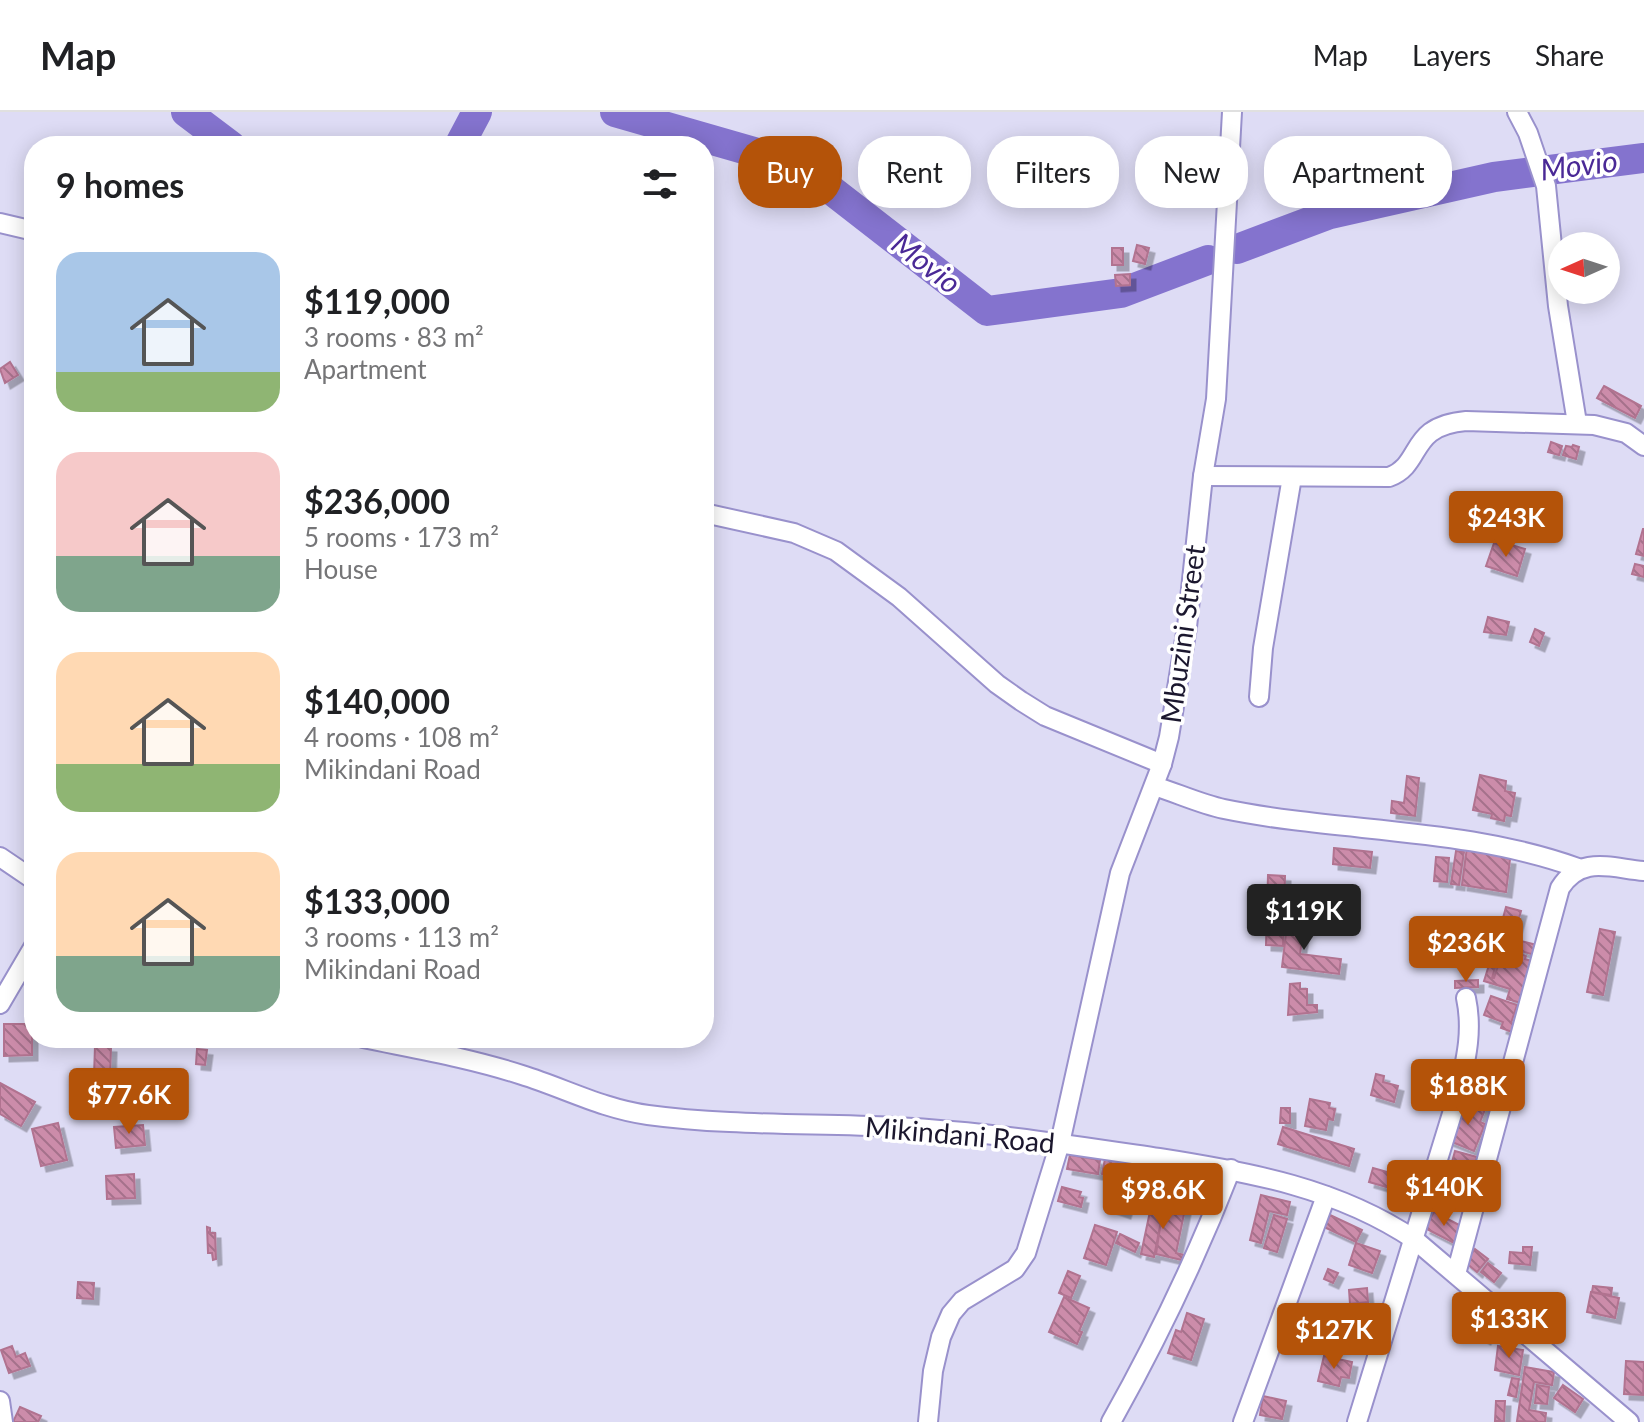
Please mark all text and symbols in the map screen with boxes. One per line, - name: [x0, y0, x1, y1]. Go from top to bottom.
- text: Map: [40, 32, 116, 78]
- text: Map: [1313, 38, 1368, 72]
- text: Layers: [1412, 38, 1491, 72]
- text: Share: [1535, 38, 1604, 72]
- chip: Buy: [738, 136, 842, 208]
- chip: Rent: [858, 136, 971, 208]
- chip: Filters: [987, 136, 1119, 208]
- chip: New: [1135, 136, 1248, 208]
- chip: Apartment: [1264, 136, 1452, 208]
- water label: Movio: [1538, 141, 1619, 187]
- icon: filters: [638, 162, 682, 206]
- text: 9 homes: [56, 164, 184, 205]
- water label: Movio: [886, 224, 969, 300]
- north arrow: [1548, 232, 1620, 304]
- map controls: [1548, 232, 1620, 304]
- text: $119,000: [304, 280, 450, 321]
- icon: home: [120, 284, 216, 380]
- text: 3 rooms · 83 m²: [304, 321, 484, 353]
- text: Apartment: [304, 353, 427, 385]
- text: $236,000: [304, 480, 450, 521]
- icon: home: [120, 484, 216, 580]
- pin: $243K: [1450, 491, 1562, 559]
- text: $243K: [1467, 501, 1545, 533]
- text: 5 rooms · 173 m²: [304, 521, 499, 553]
- street label: Mbuzini Street: [1153, 543, 1211, 725]
- text: House: [304, 553, 378, 585]
- text: $140,000: [304, 680, 450, 721]
- icon: home: [120, 684, 216, 780]
- text: 4 rooms · 108 m²: [304, 721, 499, 753]
- text: Mikindani Road: [304, 753, 481, 785]
- text: $133,000: [304, 880, 450, 921]
- icon: home: [120, 884, 216, 980]
- pin: $119K: [1248, 884, 1360, 952]
- text: $119K: [1265, 894, 1343, 926]
- pin: $236K: [1410, 916, 1522, 984]
- text: 3 rooms · 113 m²: [304, 921, 499, 953]
- text: $236K: [1427, 926, 1505, 958]
- text: Mikindani Road: [304, 953, 481, 985]
- pin: $188K: [1412, 1059, 1524, 1127]
- pin: $77.6K: [64, 1068, 194, 1136]
- text: $188K: [1429, 1069, 1507, 1101]
- text: $77.6K: [87, 1078, 171, 1110]
- street label: Mikindani Road: [864, 1109, 1056, 1159]
- pin: $140K: [1388, 1160, 1500, 1228]
- pin: $98.6K: [1098, 1163, 1228, 1231]
- text: $140K: [1405, 1170, 1483, 1202]
- text: $98.6K: [1121, 1173, 1205, 1205]
- pin: $133K: [1453, 1292, 1565, 1360]
- text: $133K: [1470, 1302, 1548, 1334]
- pin: $127K: [1278, 1303, 1390, 1371]
- text: $127K: [1295, 1313, 1373, 1345]

